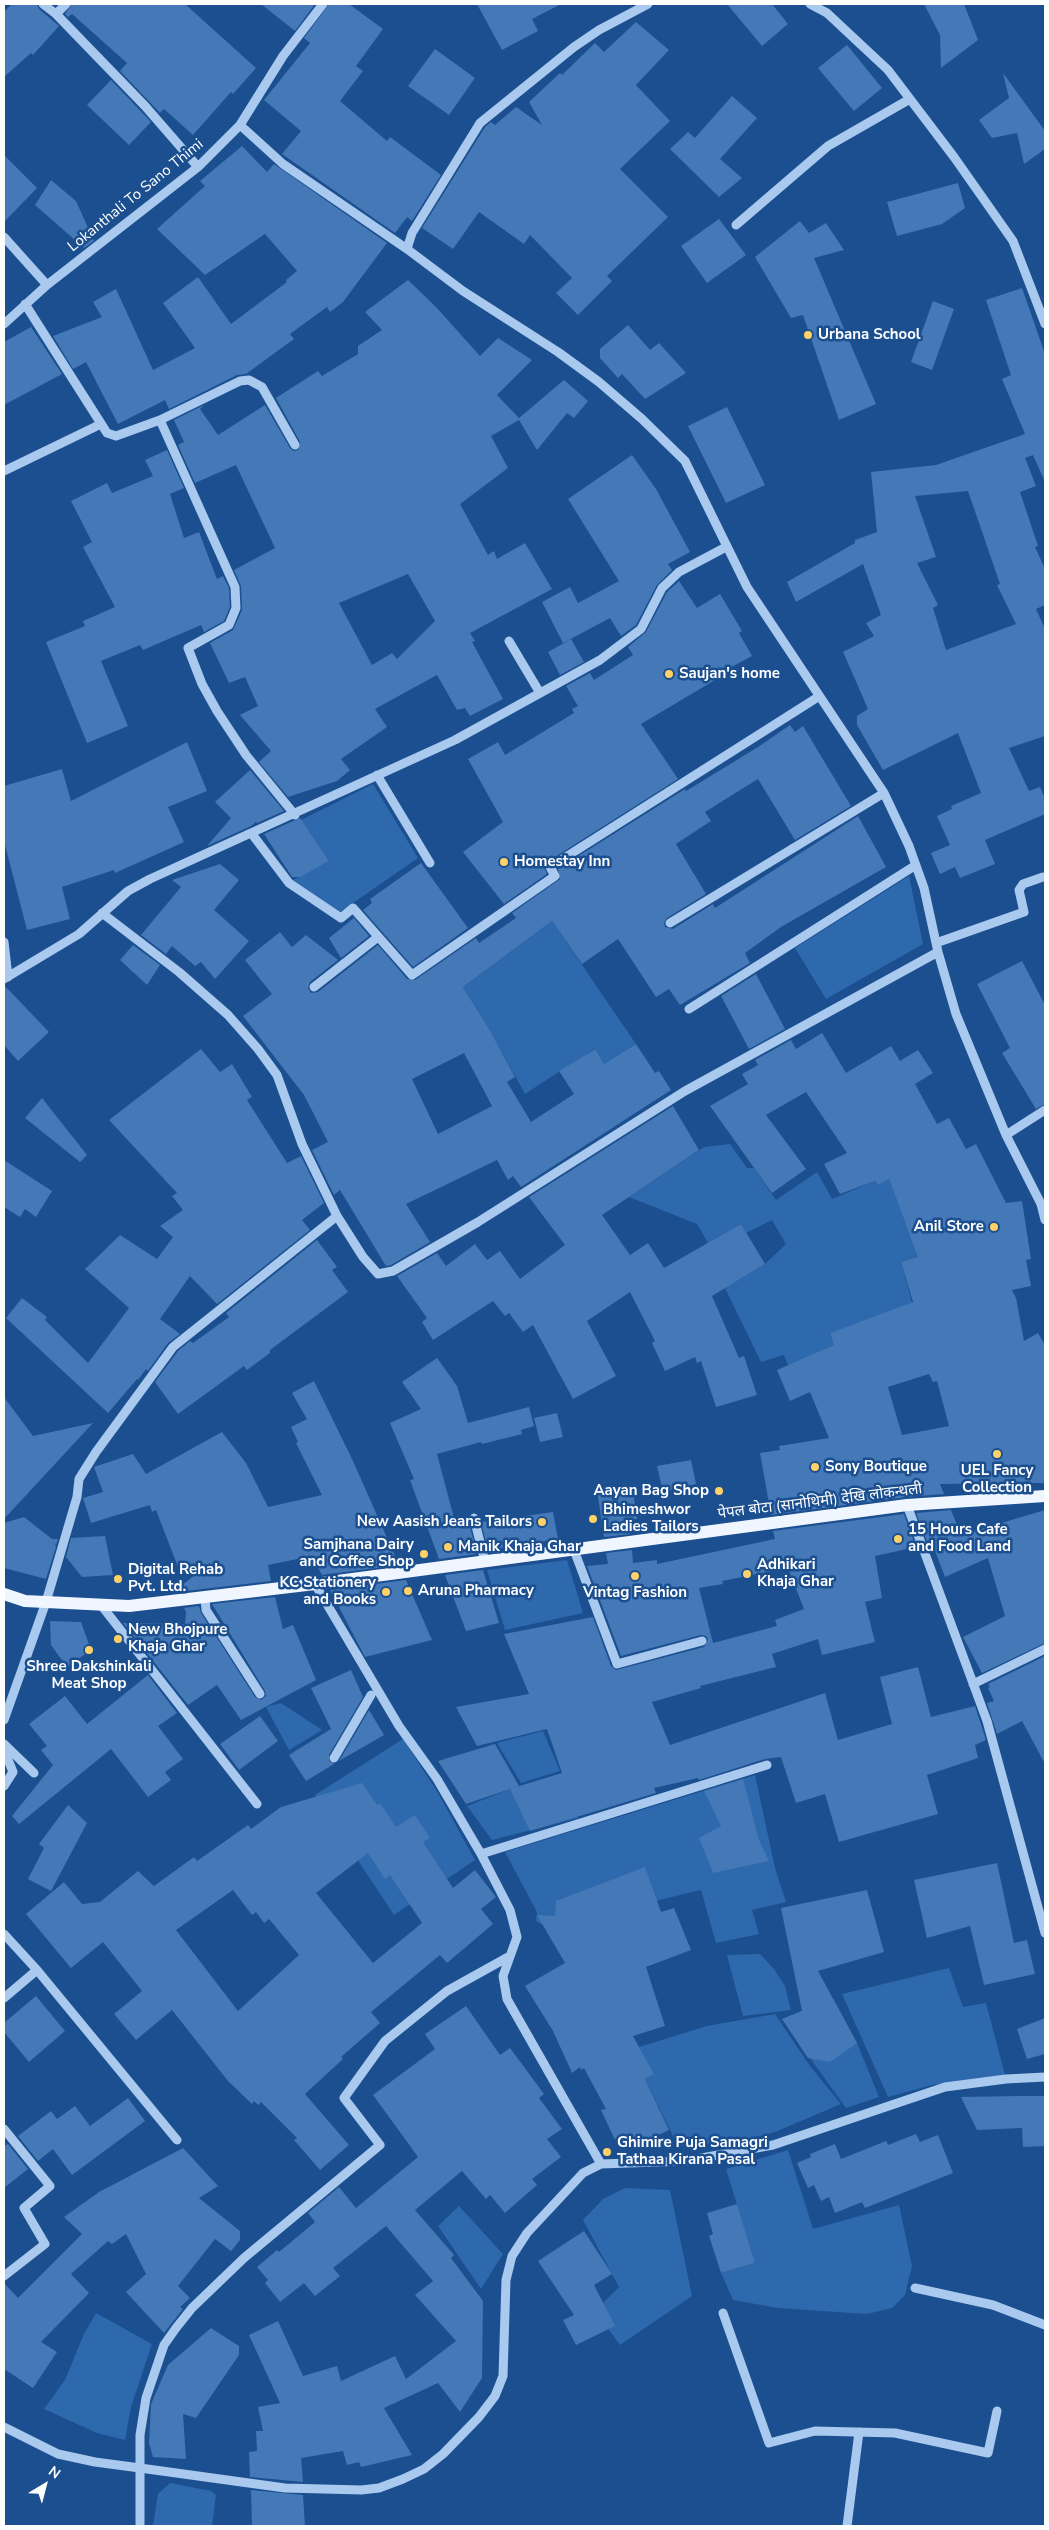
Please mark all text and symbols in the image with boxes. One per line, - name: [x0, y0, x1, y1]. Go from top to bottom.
- street label: Lokanthali To Sano Thimi: [65, 136, 207, 256]
- place label: Urbana School: [818, 326, 921, 344]
- marker: Urbana School: [802, 329, 814, 341]
- place label: Saujan's home: [679, 665, 780, 683]
- marker: Saujan's home: [663, 668, 675, 680]
- place label: Homestay Inn: [514, 853, 610, 871]
- marker: Homestay Inn: [498, 856, 510, 868]
- place label: Anil Store: [914, 1218, 984, 1236]
- marker: Anil Store: [988, 1221, 1000, 1233]
- marker: UEL Fancy Collection: [991, 1448, 1003, 1460]
- place label: Sony Boutique: [825, 1458, 927, 1476]
- marker: Sony Boutique: [809, 1461, 821, 1473]
- place label: UEL Fancy Collection: [961, 1462, 1033, 1497]
- street label: पेपल बोटा (सानोथिमी) देखि लोकन्थली: [717, 1481, 923, 1523]
- place label: Aayan Bag Shop: [593, 1482, 709, 1500]
- marker: Aayan Bag Shop: [713, 1485, 725, 1497]
- place label: Bhimeshwor Ladies Tailors: [603, 1501, 699, 1536]
- place label: New Aasish Jeans Tailors: [357, 1513, 532, 1531]
- marker: Bhimeshwor Ladies Tailors: [587, 1513, 599, 1525]
- marker: New Aasish Jeans Tailors: [536, 1516, 548, 1528]
- place label: 15 Hours Cafe and Food Land: [908, 1521, 1011, 1556]
- marker: 15 Hours Cafe and Food Land: [892, 1533, 904, 1545]
- place label: Samjhana Dairy and Coffee Shop: [299, 1536, 414, 1571]
- place label: Manik Khaja Ghar: [458, 1538, 581, 1556]
- marker: Manik Khaja Ghar: [442, 1541, 454, 1553]
- marker: Samjhana Dairy and Coffee Shop: [418, 1548, 430, 1560]
- place label: Adhikari Khaja Ghar: [757, 1556, 834, 1591]
- place label: Digital Rehab Pvt. Ltd.: [128, 1561, 223, 1596]
- marker: Adhikari Khaja Ghar: [741, 1568, 753, 1580]
- marker: Vintag Fashion: [629, 1570, 641, 1582]
- marker: Digital Rehab Pvt. Ltd.: [112, 1573, 124, 1585]
- place label: KC Stationery and Books: [280, 1574, 376, 1609]
- place label: Aruna Pharmacy: [418, 1582, 534, 1600]
- place label: Vintag Fashion: [583, 1584, 687, 1602]
- marker: Aruna Pharmacy: [402, 1585, 414, 1597]
- marker: KC Stationery and Books: [380, 1586, 392, 1598]
- place label: New Bhojpure Khaja Ghar: [128, 1621, 227, 1656]
- marker: New Bhojpure Khaja Ghar: [112, 1633, 124, 1645]
- marker: Shree Dakshinkali Meat Shop: [83, 1644, 95, 1656]
- place label: Shree Dakshinkali Meat Shop: [26, 1658, 152, 1693]
- place label: Ghimire Puja Samagri Tathaa Kirana Pasal: [617, 2134, 768, 2169]
- marker: Ghimire Puja Samagri Tathaa Kirana Pasal: [601, 2146, 613, 2158]
- north arrow: [20, 2460, 70, 2510]
- text: N: [44, 2462, 64, 2483]

